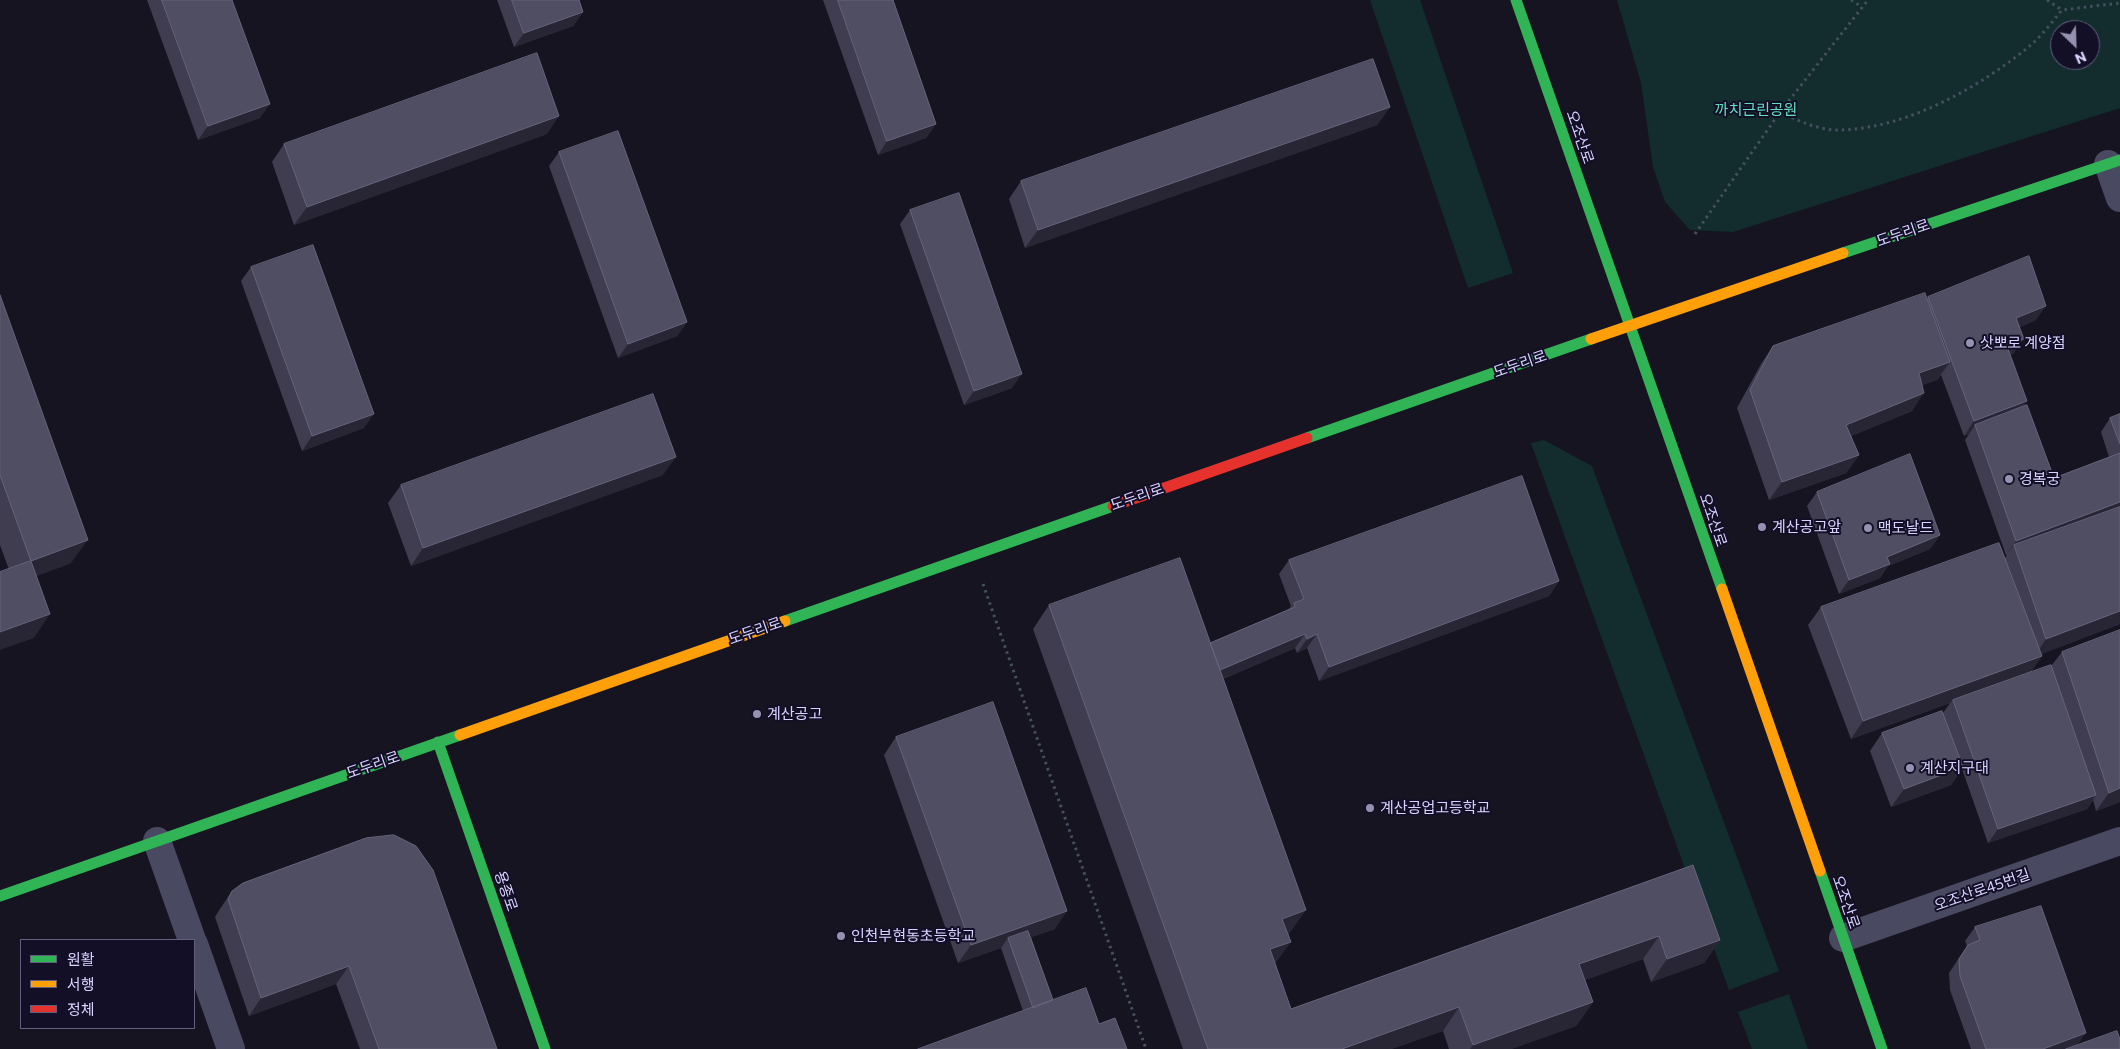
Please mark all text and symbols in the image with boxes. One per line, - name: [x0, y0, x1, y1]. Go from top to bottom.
- north arrow: [2050, 20, 2100, 70]
- text: N: [2073, 48, 2089, 68]
- park label: 까치근린공원: [1715, 101, 1797, 119]
- street label: 오조산로: [1563, 108, 1597, 166]
- street label: 도두리로: [1874, 216, 1932, 250]
- place label: 삿뽀로 계양점: [1980, 334, 2066, 352]
- marker: 삿뽀로 계양점: [1964, 337, 1976, 349]
- street label: 도두리로: [1491, 347, 1549, 381]
- place label: 경복궁: [2019, 470, 2060, 488]
- marker: 경복궁: [2003, 473, 2015, 485]
- street label: 도두리로: [1108, 480, 1166, 514]
- street label: 오조산로: [1696, 491, 1730, 549]
- place label: 계산공고앞: [1772, 518, 1841, 536]
- place label: 맥도날드: [1878, 519, 1933, 537]
- marker: 계산공고앞: [1756, 521, 1768, 533]
- marker: 맥도날드: [1862, 522, 1874, 534]
- street label: 도두리로: [726, 614, 784, 648]
- place label: 계산공고: [767, 705, 822, 723]
- marker: 계산공고: [751, 708, 763, 720]
- street label: 도두리로: [344, 748, 402, 782]
- place label: 계산지구대: [1920, 759, 1989, 777]
- marker: 계산지구대: [1904, 762, 1916, 774]
- place label: 계산공업고등학교: [1380, 799, 1490, 817]
- marker: 계산공업고등학교: [1364, 802, 1376, 814]
- street label: 오조산로45번길: [1932, 865, 2032, 915]
- street label: 용종로: [491, 868, 521, 914]
- street label: 오조산로: [1829, 873, 1863, 931]
- place label: 인천부현동초등학교: [851, 927, 975, 945]
- marker: 인천부현동초등학교: [835, 930, 847, 942]
- legend: [20, 939, 195, 1029]
- text: 원활: [67, 950, 95, 968]
- text: 서행: [67, 975, 95, 993]
- text: 정체: [67, 1000, 95, 1018]

